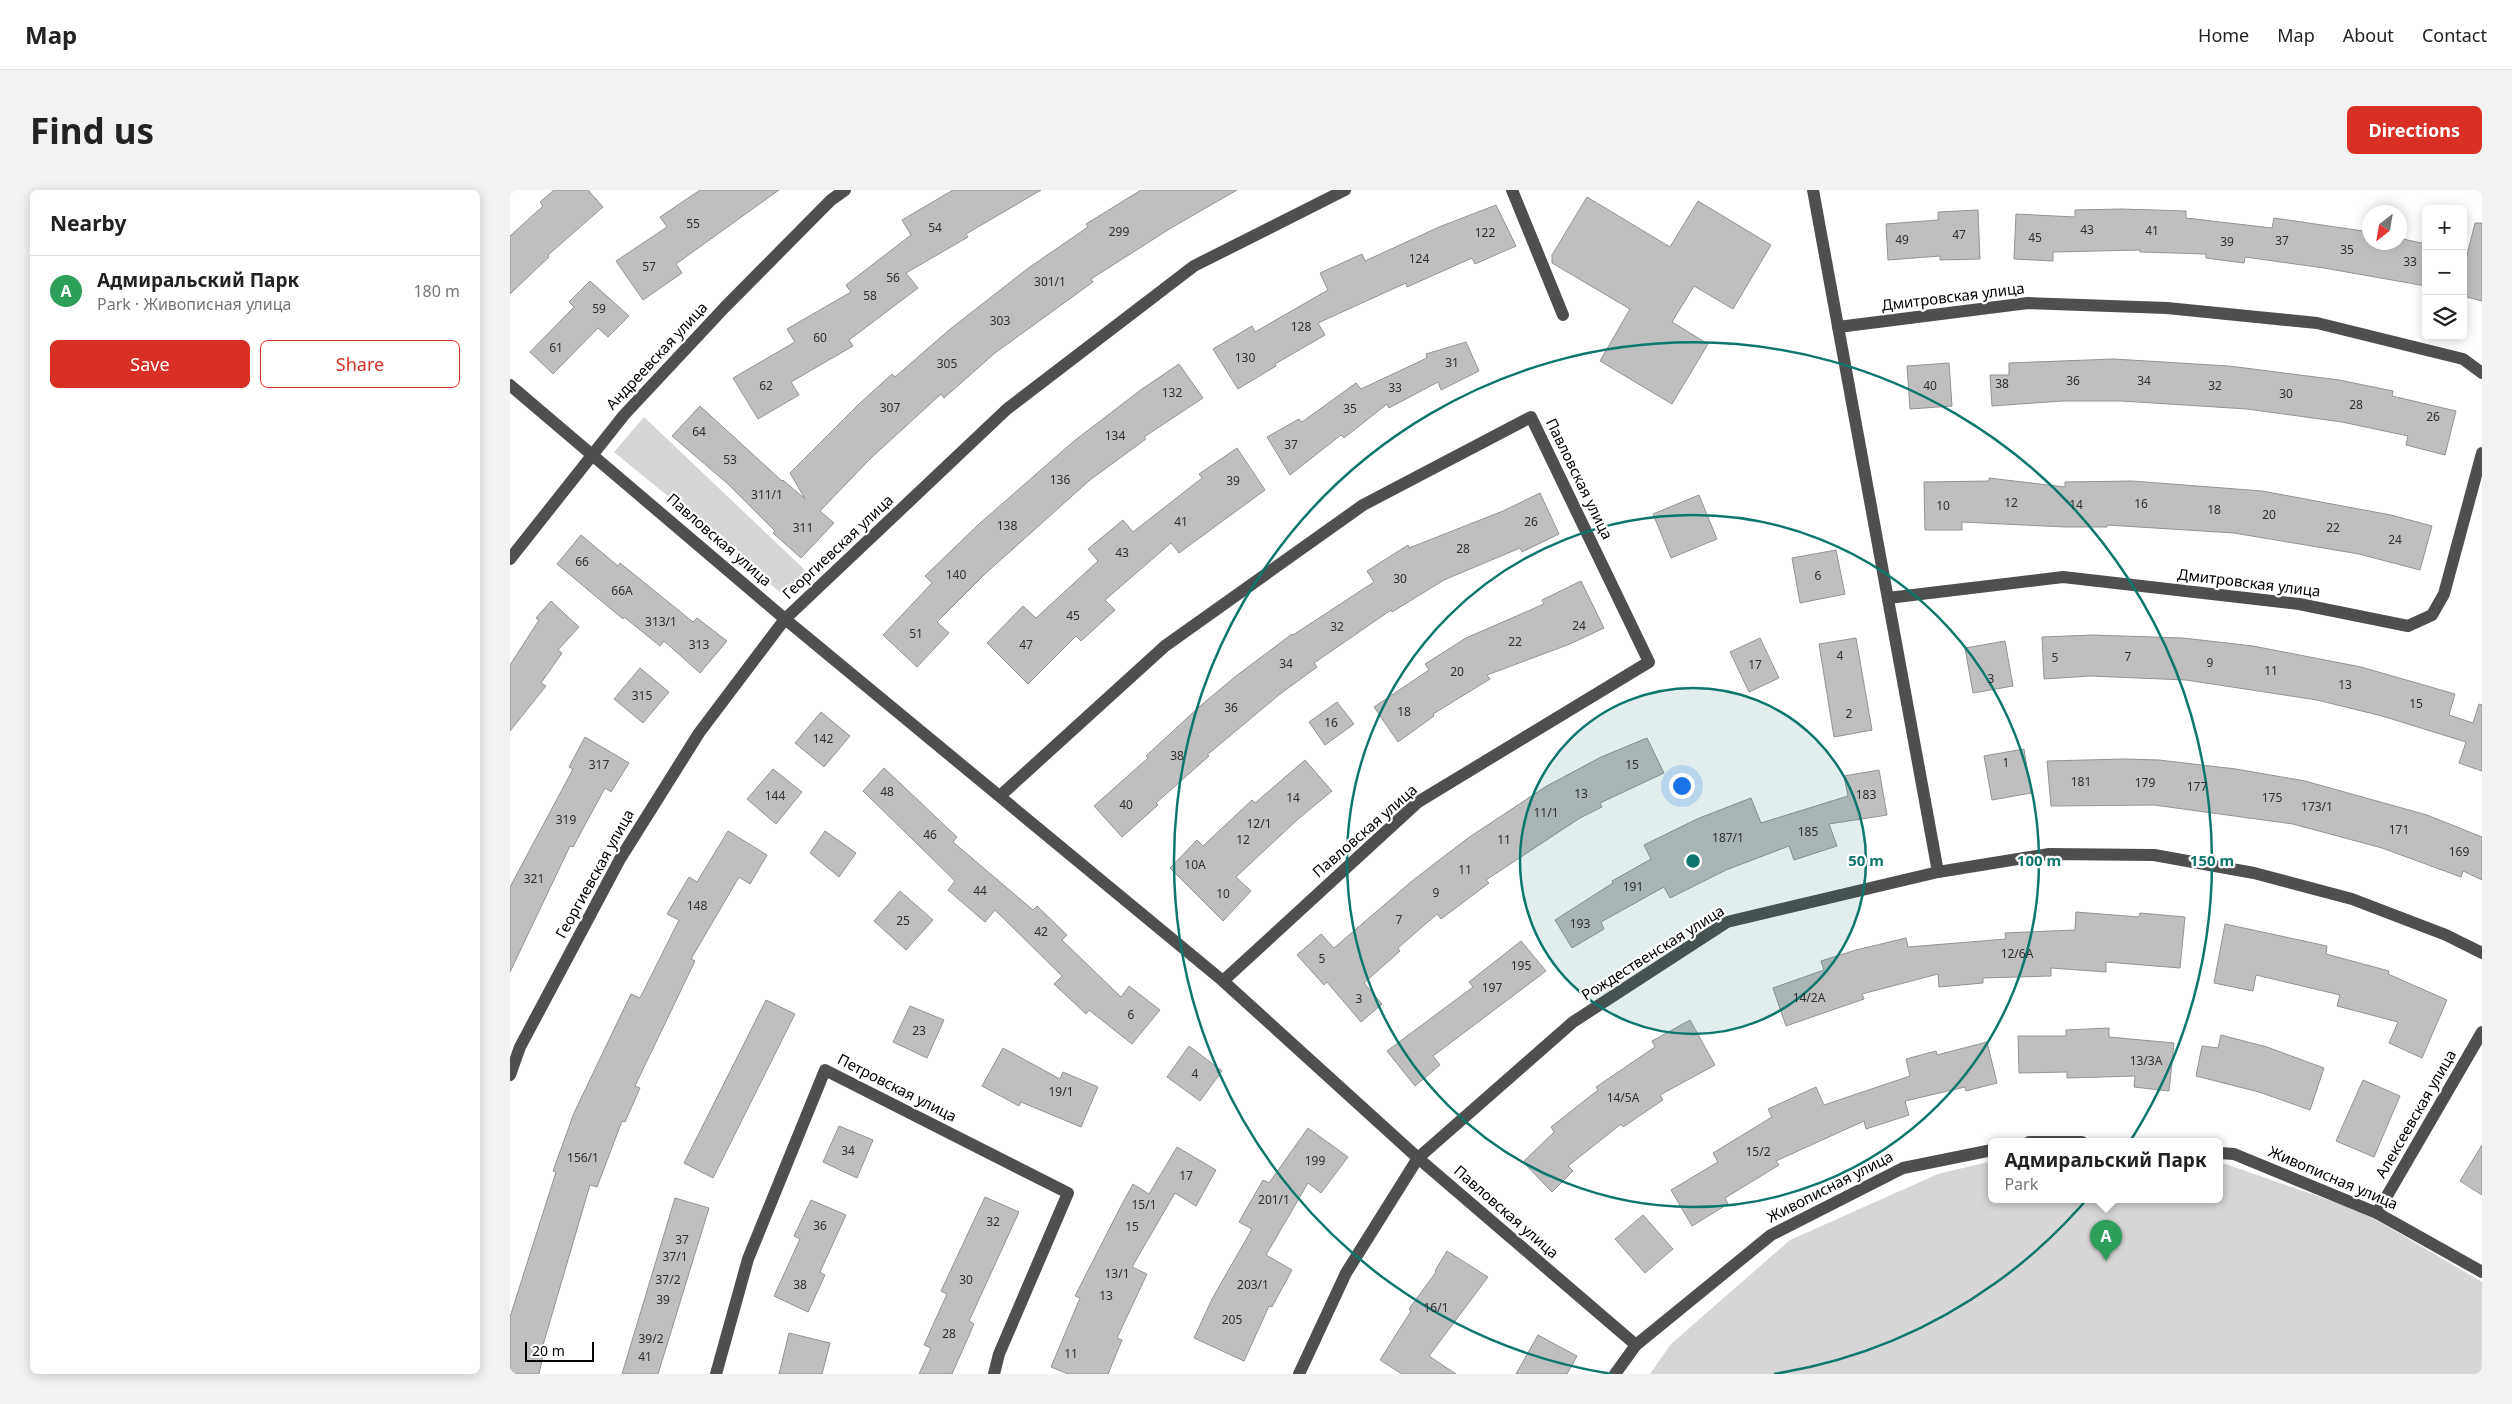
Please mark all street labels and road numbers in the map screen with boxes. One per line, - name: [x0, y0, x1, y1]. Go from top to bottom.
- street label: Дмитровская улица: [1880, 277, 2025, 315]
- street label: Андреевская улица: [601, 297, 711, 414]
- street label: Павловская улица: [1542, 415, 1618, 542]
- street label: Павловская улица: [663, 488, 776, 590]
- street label: Георгиевская улица: [778, 490, 897, 603]
- street label: Дмитровская улица: [2177, 563, 2322, 601]
- street label: Павловская улица: [1308, 779, 1421, 881]
- street label: Георгиевская улица: [550, 806, 638, 942]
- street label: Рождественская улица: [1577, 900, 1728, 1004]
- street label: Алексеевская улица: [2370, 1046, 2460, 1181]
- street label: Петровская улица: [835, 1048, 960, 1126]
- street label: Живописная улица: [2266, 1141, 2401, 1213]
- street label: Живописная улица: [1763, 1146, 1896, 1227]
- street label: Павловская улица: [1450, 1160, 1563, 1262]

